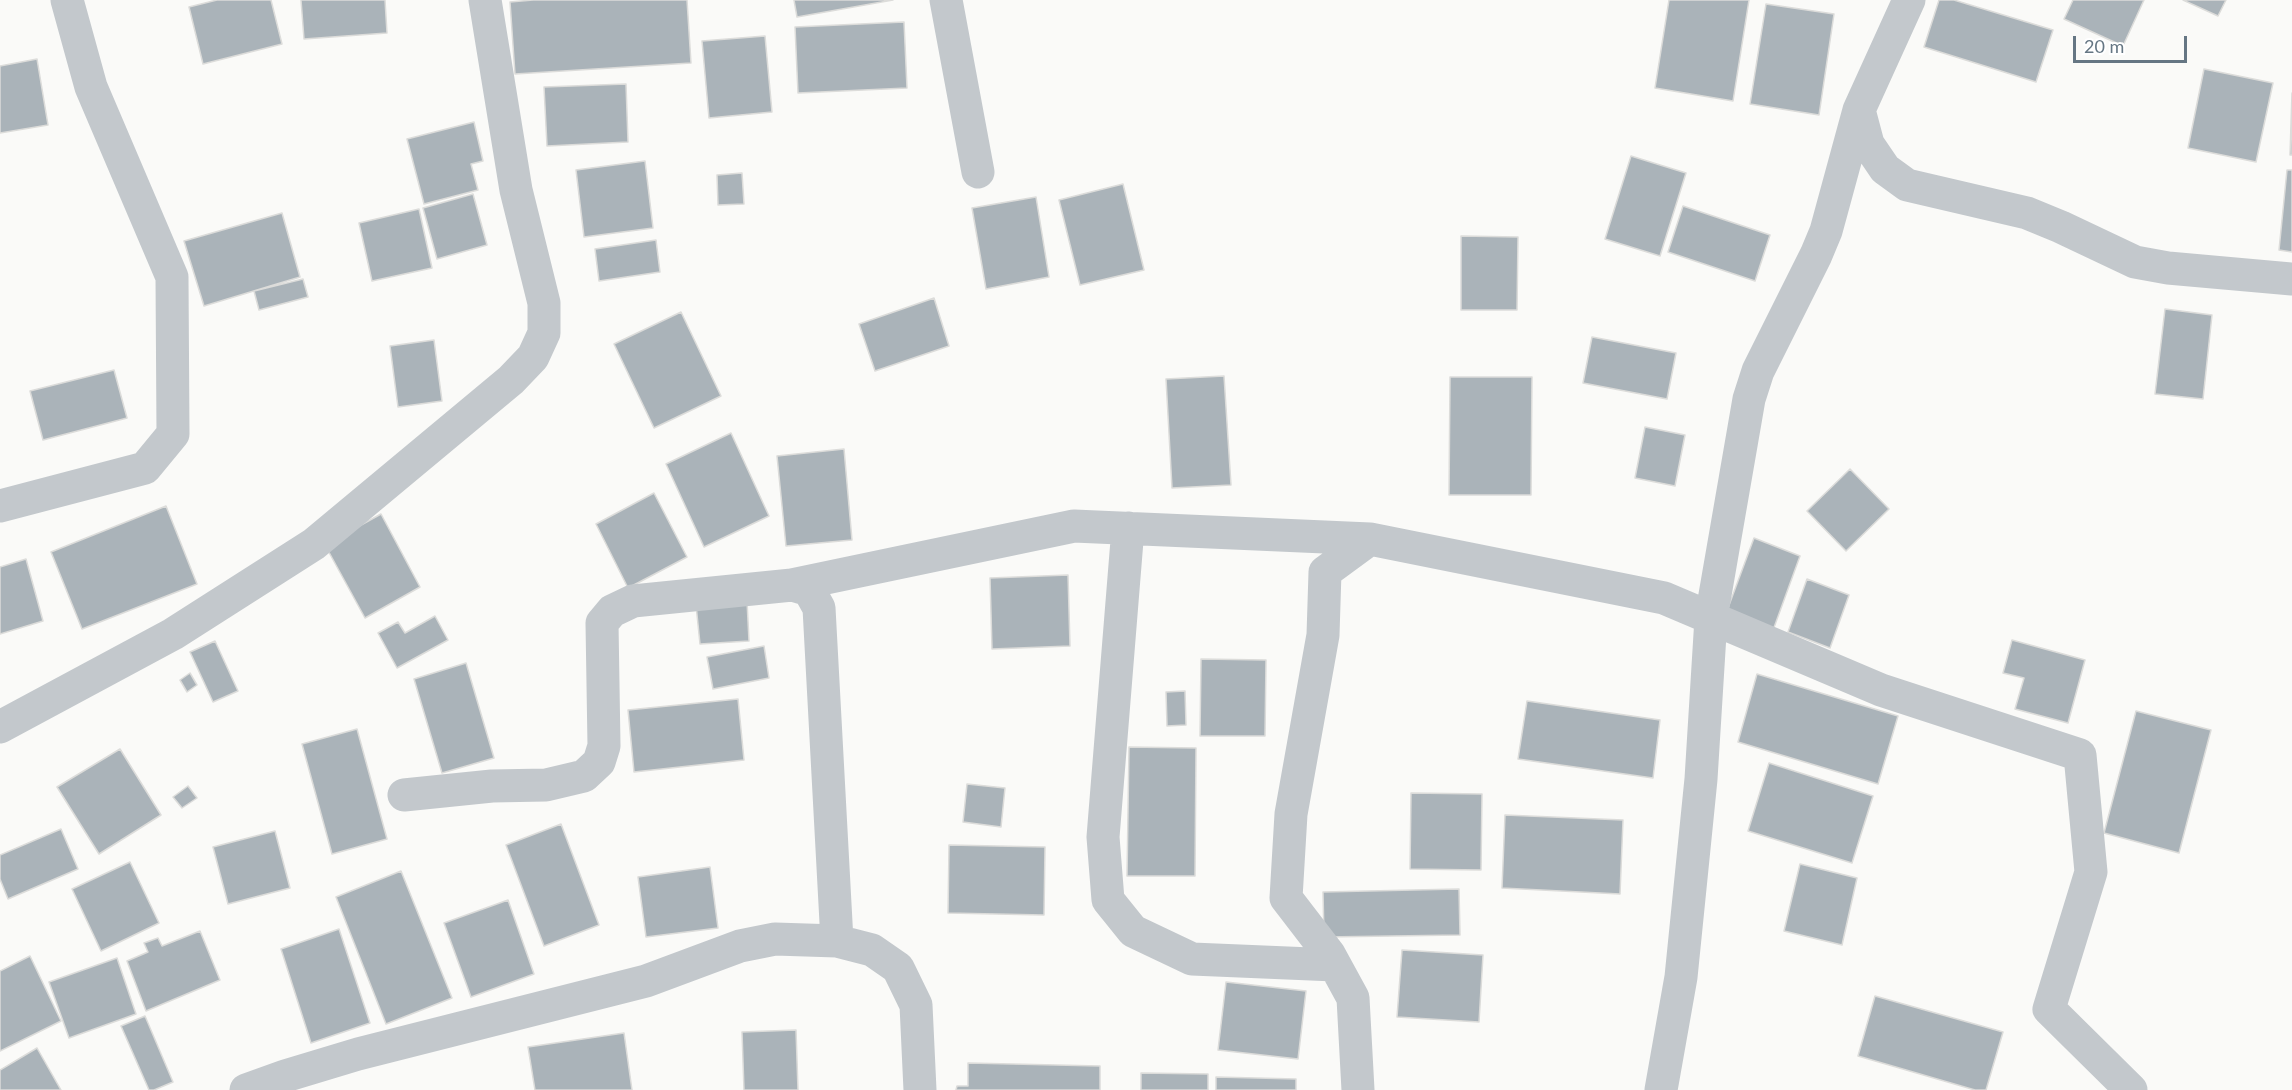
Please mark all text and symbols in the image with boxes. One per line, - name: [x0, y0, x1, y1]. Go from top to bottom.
- scale bar: [2076, 24, 2190, 62]
- text: 20 m: [2084, 35, 2124, 57]

